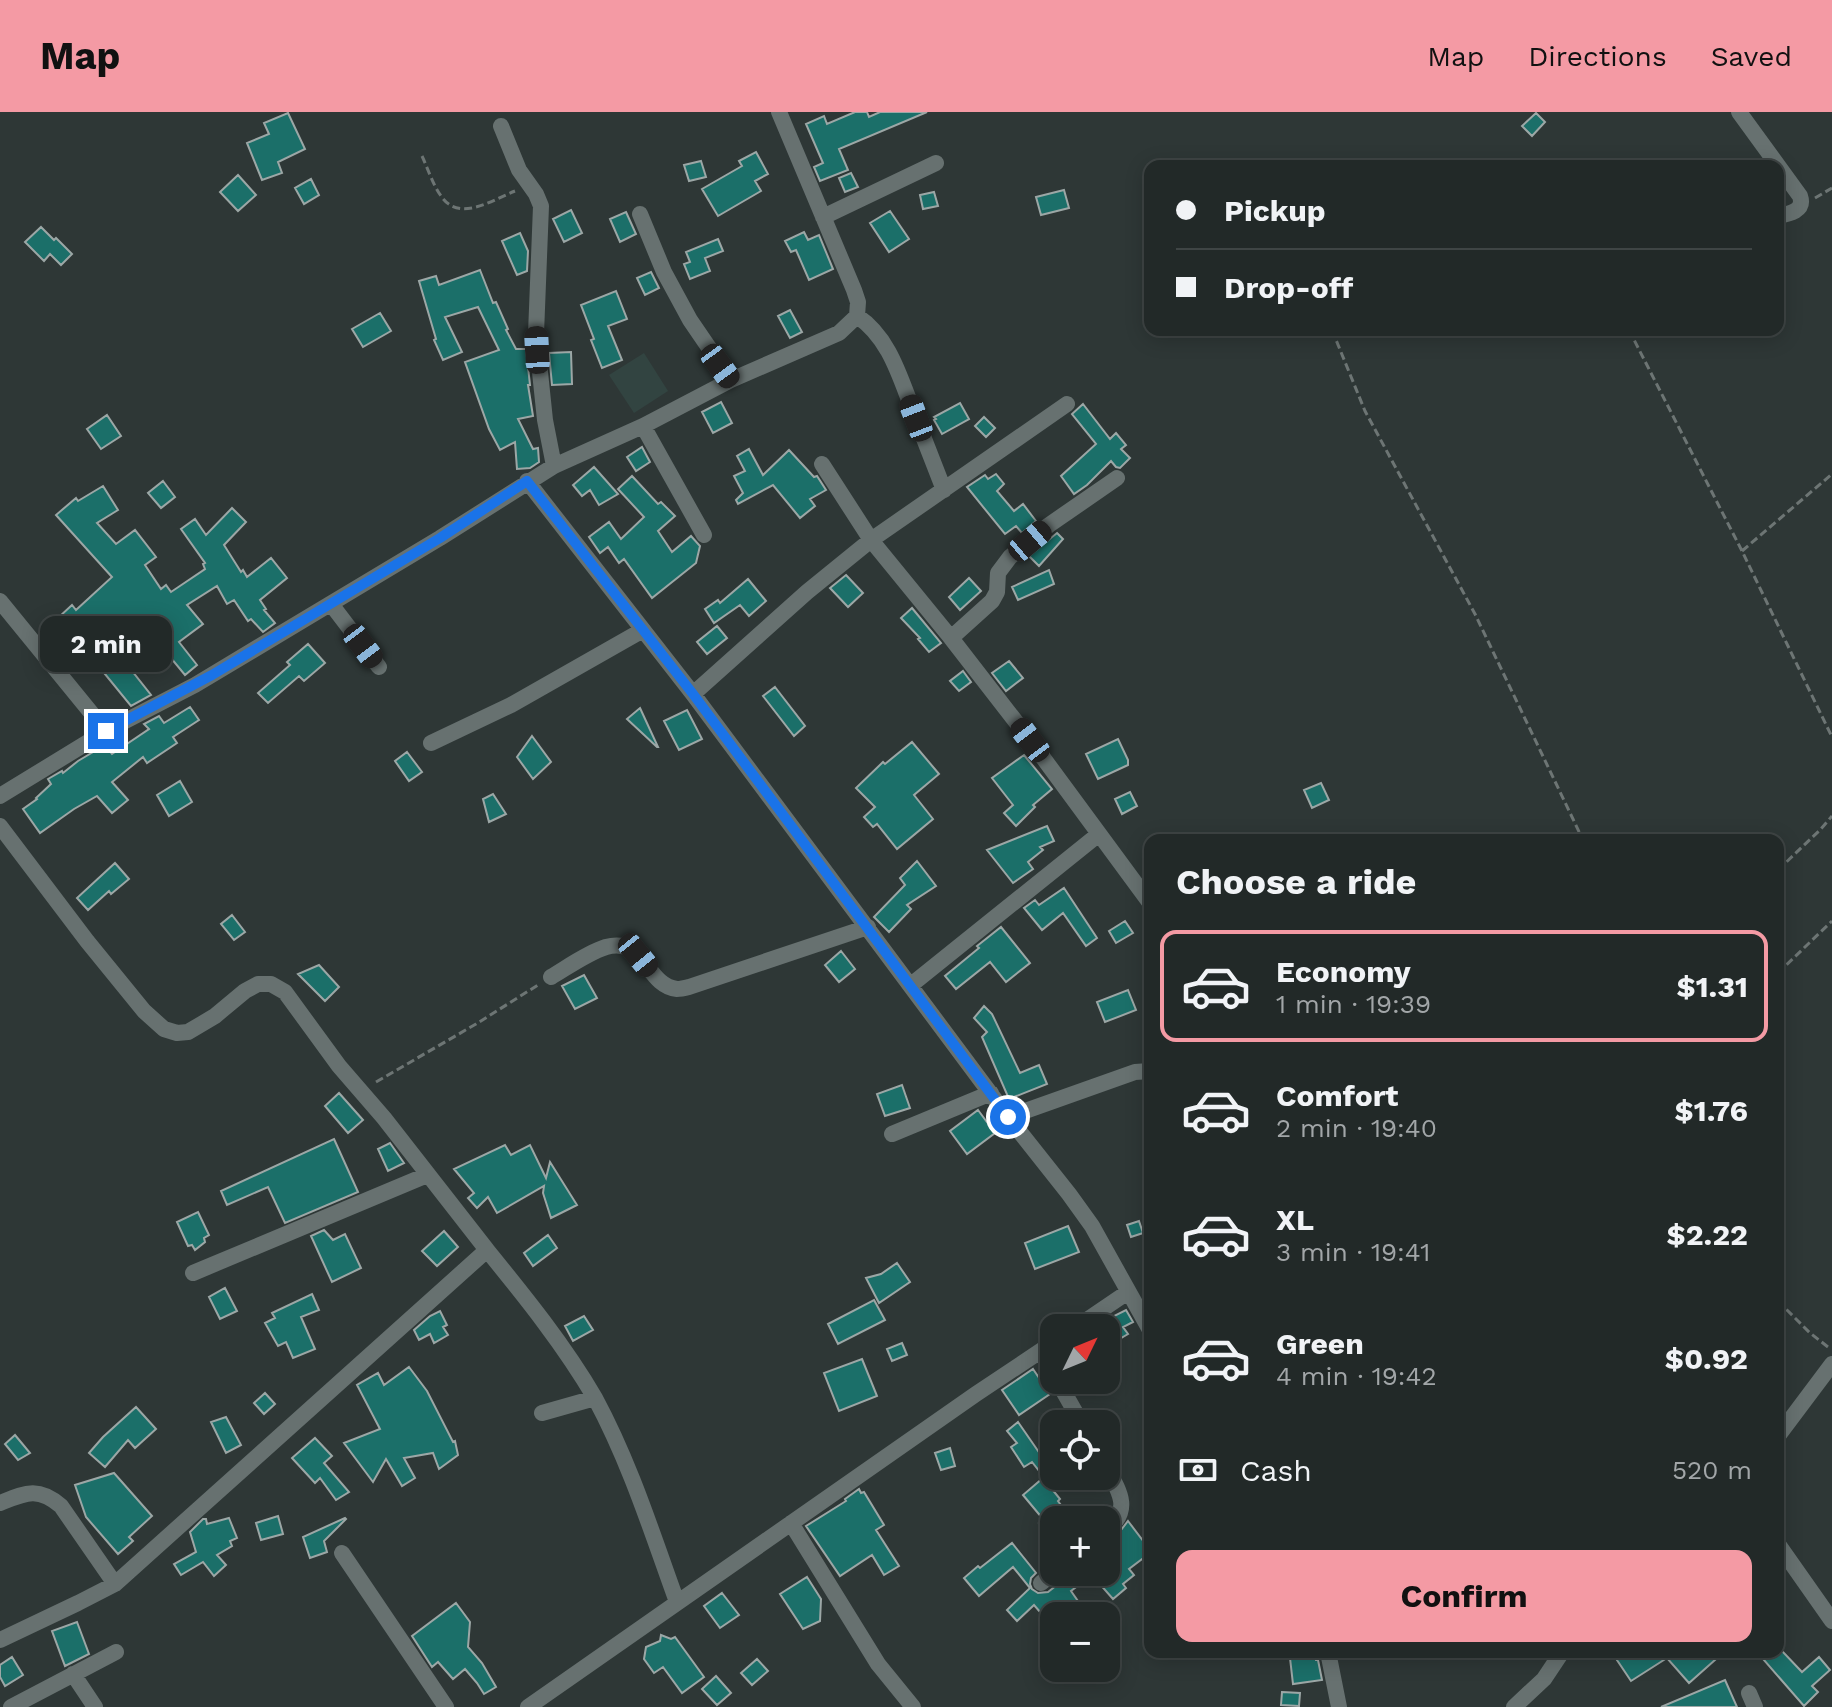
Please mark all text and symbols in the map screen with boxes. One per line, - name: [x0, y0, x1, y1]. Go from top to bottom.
- text: Map: [40, 34, 120, 78]
- text: Map: [1427, 40, 1484, 73]
- text: Directions: [1528, 40, 1667, 73]
- text: Saved: [1711, 40, 1792, 73]
- text: Pickup: [1224, 193, 1326, 228]
- text: Drop-off: [1224, 270, 1353, 305]
- car: [524, 325, 550, 375]
- car: [696, 340, 744, 392]
- car: [896, 391, 936, 445]
- car: [1004, 516, 1056, 566]
- callout: 2 min: [40, 615, 172, 671]
- car: [339, 620, 387, 672]
- text: 2 min: [70, 629, 142, 659]
- route end: [88, 713, 124, 749]
- car: [1006, 714, 1054, 766]
- text: Choose a ride: [1176, 861, 1416, 903]
- car: [614, 929, 662, 981]
- icon: car: [1180, 950, 1252, 1022]
- text: Economy: [1276, 954, 1411, 989]
- text: $1.31: [1676, 969, 1748, 1004]
- text: 1 min · 19:39: [1276, 989, 1431, 1019]
- icon: car: [1180, 1074, 1252, 1146]
- text: Comfort: [1276, 1078, 1398, 1113]
- text: $1.76: [1675, 1093, 1748, 1128]
- route start: [990, 1099, 1026, 1135]
- text: 2 min · 19:40: [1276, 1113, 1437, 1143]
- icon: car: [1180, 1198, 1252, 1270]
- text: XL: [1276, 1202, 1314, 1237]
- text: $2.22: [1666, 1217, 1748, 1252]
- text: 3 min · 19:41: [1276, 1237, 1430, 1267]
- north arrow: [1040, 1314, 1120, 1394]
- map controls: [1040, 1314, 1120, 1682]
- icon: car: [1180, 1322, 1252, 1394]
- text: Green: [1276, 1326, 1364, 1361]
- text: $0.92: [1665, 1341, 1748, 1376]
- text: 4 min · 19:42: [1276, 1361, 1437, 1391]
- button: locate: [1040, 1410, 1120, 1490]
- icon: cash: [1176, 1448, 1220, 1492]
- text: Cash: [1240, 1453, 1312, 1488]
- text: 520 m: [1672, 1455, 1752, 1485]
- button: +: [1040, 1506, 1120, 1586]
- button: Confirm: [1176, 1550, 1752, 1642]
- button: −: [1040, 1602, 1120, 1682]

